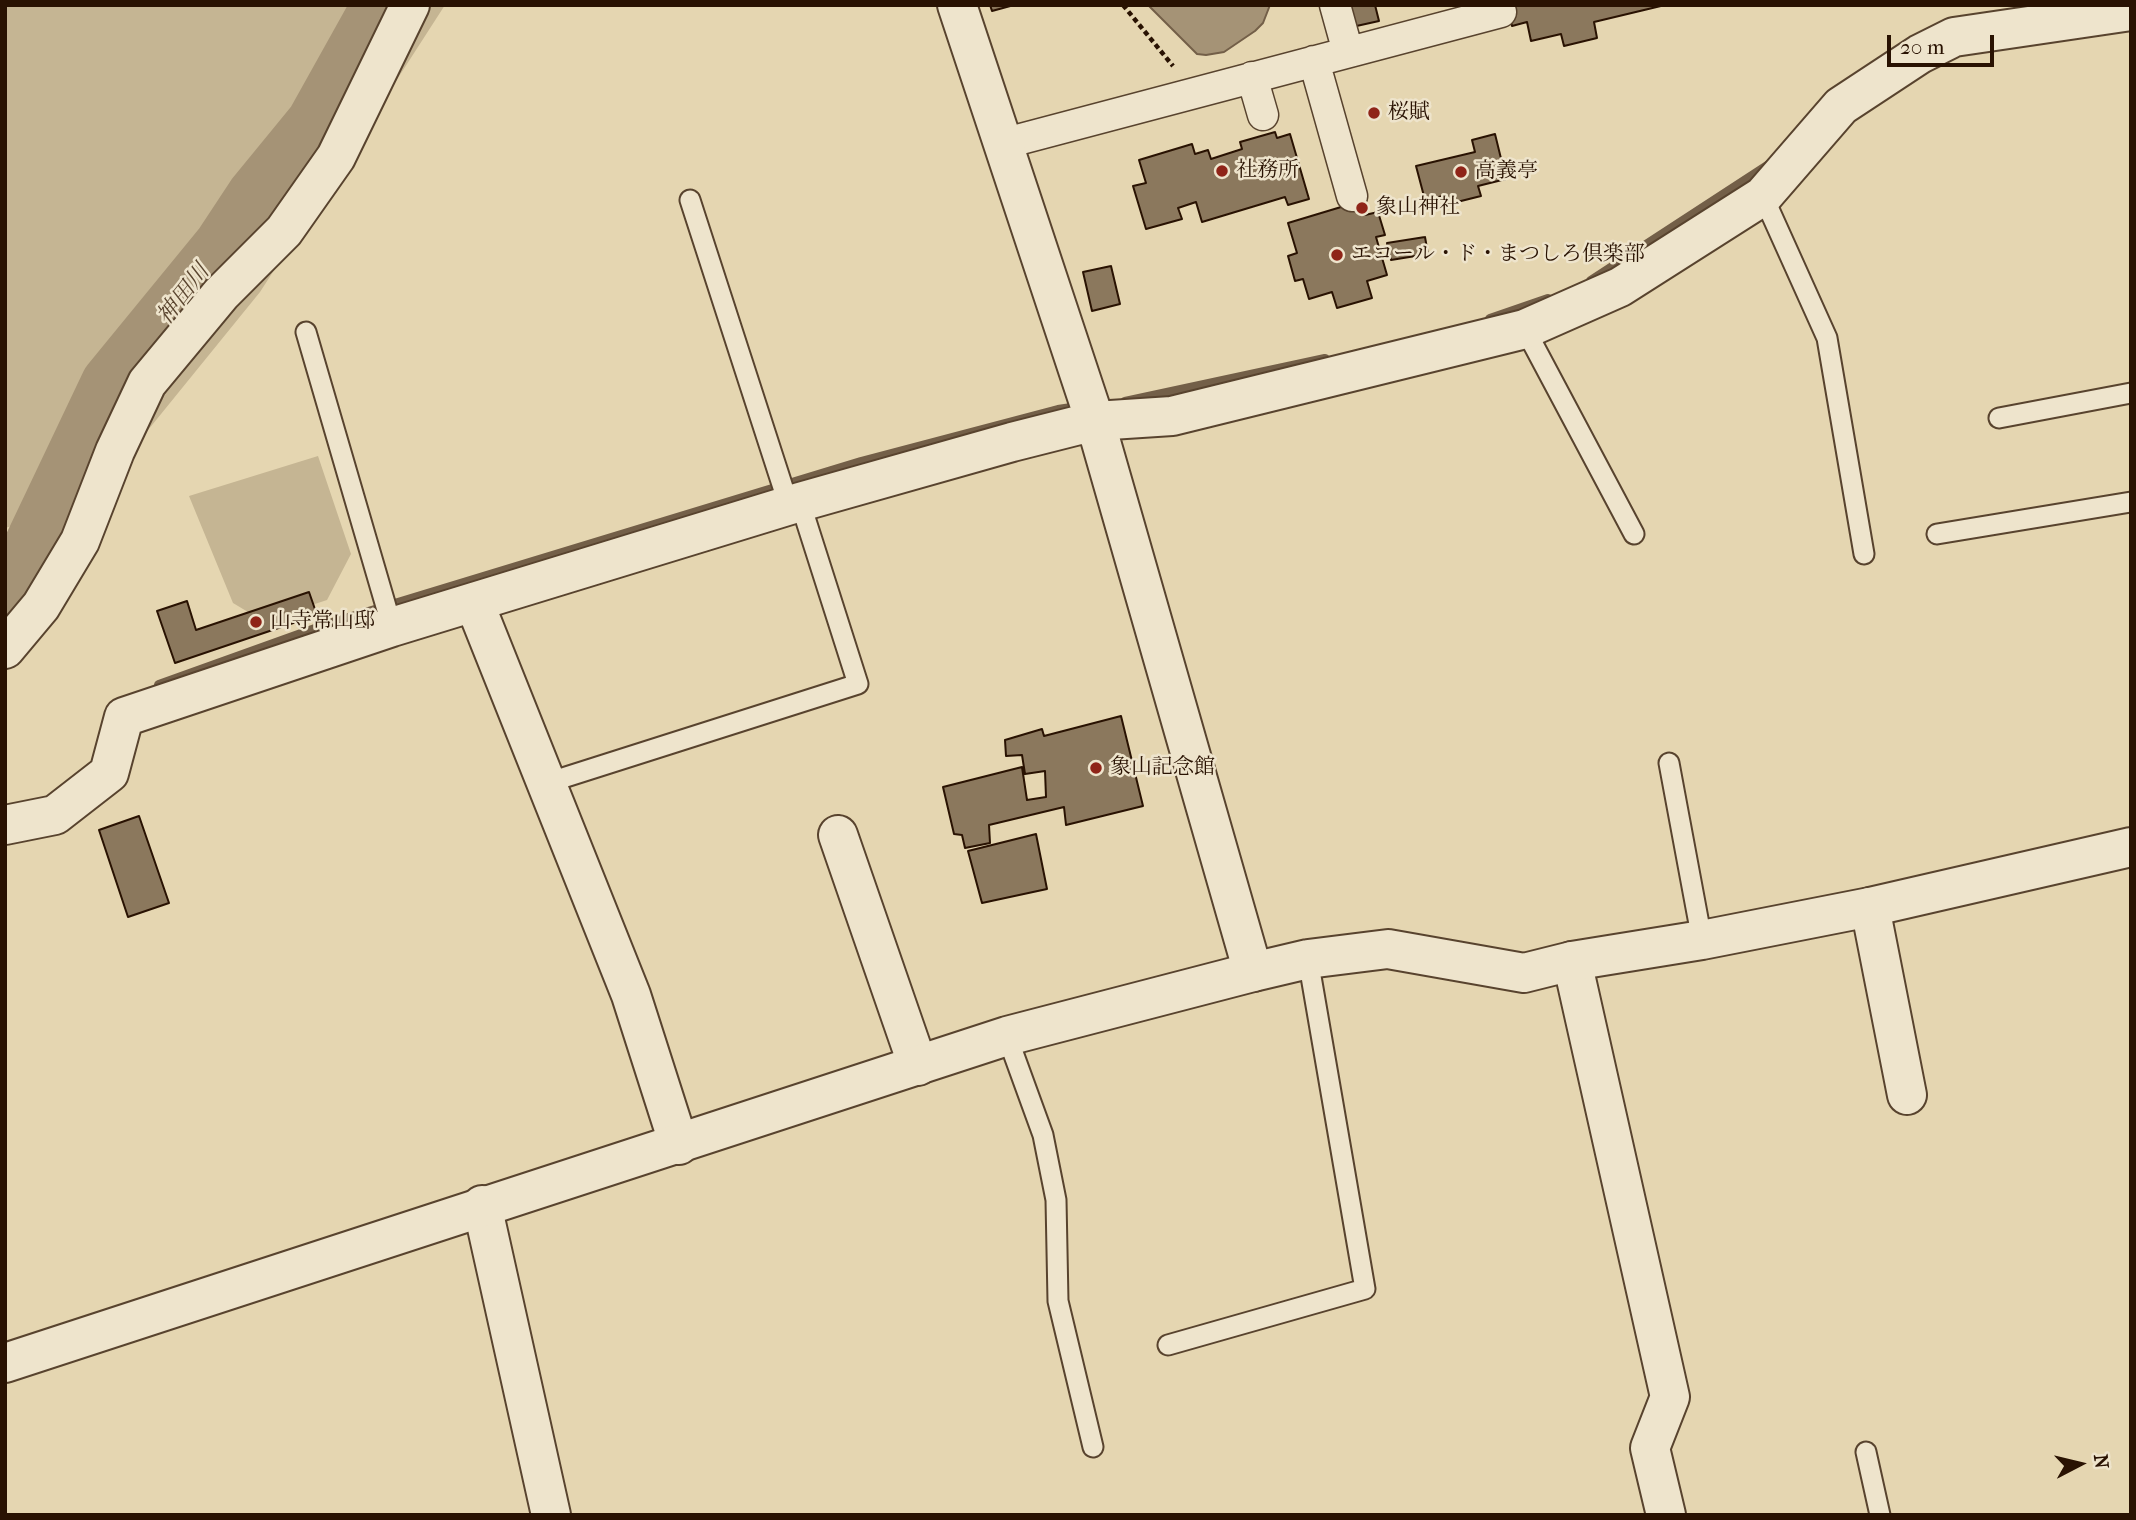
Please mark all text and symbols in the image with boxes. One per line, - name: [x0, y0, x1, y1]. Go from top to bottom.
- scale bar: [1891, 21, 1998, 65]
- text: 20 m: [1900, 35, 1944, 59]
- place label: 桜賦: [1388, 100, 1430, 126]
- marker: 桜賦: [1366, 105, 1382, 121]
- place label: 社務所: [1236, 158, 1299, 184]
- place label: 高義亭: [1475, 159, 1538, 185]
- marker: 社務所: [1214, 163, 1230, 179]
- marker: 高義亭: [1453, 164, 1469, 180]
- place label: 象山神社: [1376, 195, 1460, 221]
- marker: 象山神社: [1354, 200, 1370, 216]
- place label: エコール・ド・まつしろ倶楽部: [1351, 242, 1645, 268]
- marker: エコール・ド・まつしろ倶楽部: [1329, 247, 1345, 263]
- water label: 神田川: [152, 259, 216, 331]
- place label: 山寺常山邸: [270, 609, 375, 635]
- marker: 山寺常山邸: [248, 614, 264, 630]
- place label: 象山記念館: [1110, 755, 1215, 781]
- marker: 象山記念館: [1088, 760, 1104, 776]
- north arrow: [2045, 1429, 2115, 1499]
- text: N: [2089, 1453, 2113, 1470]

